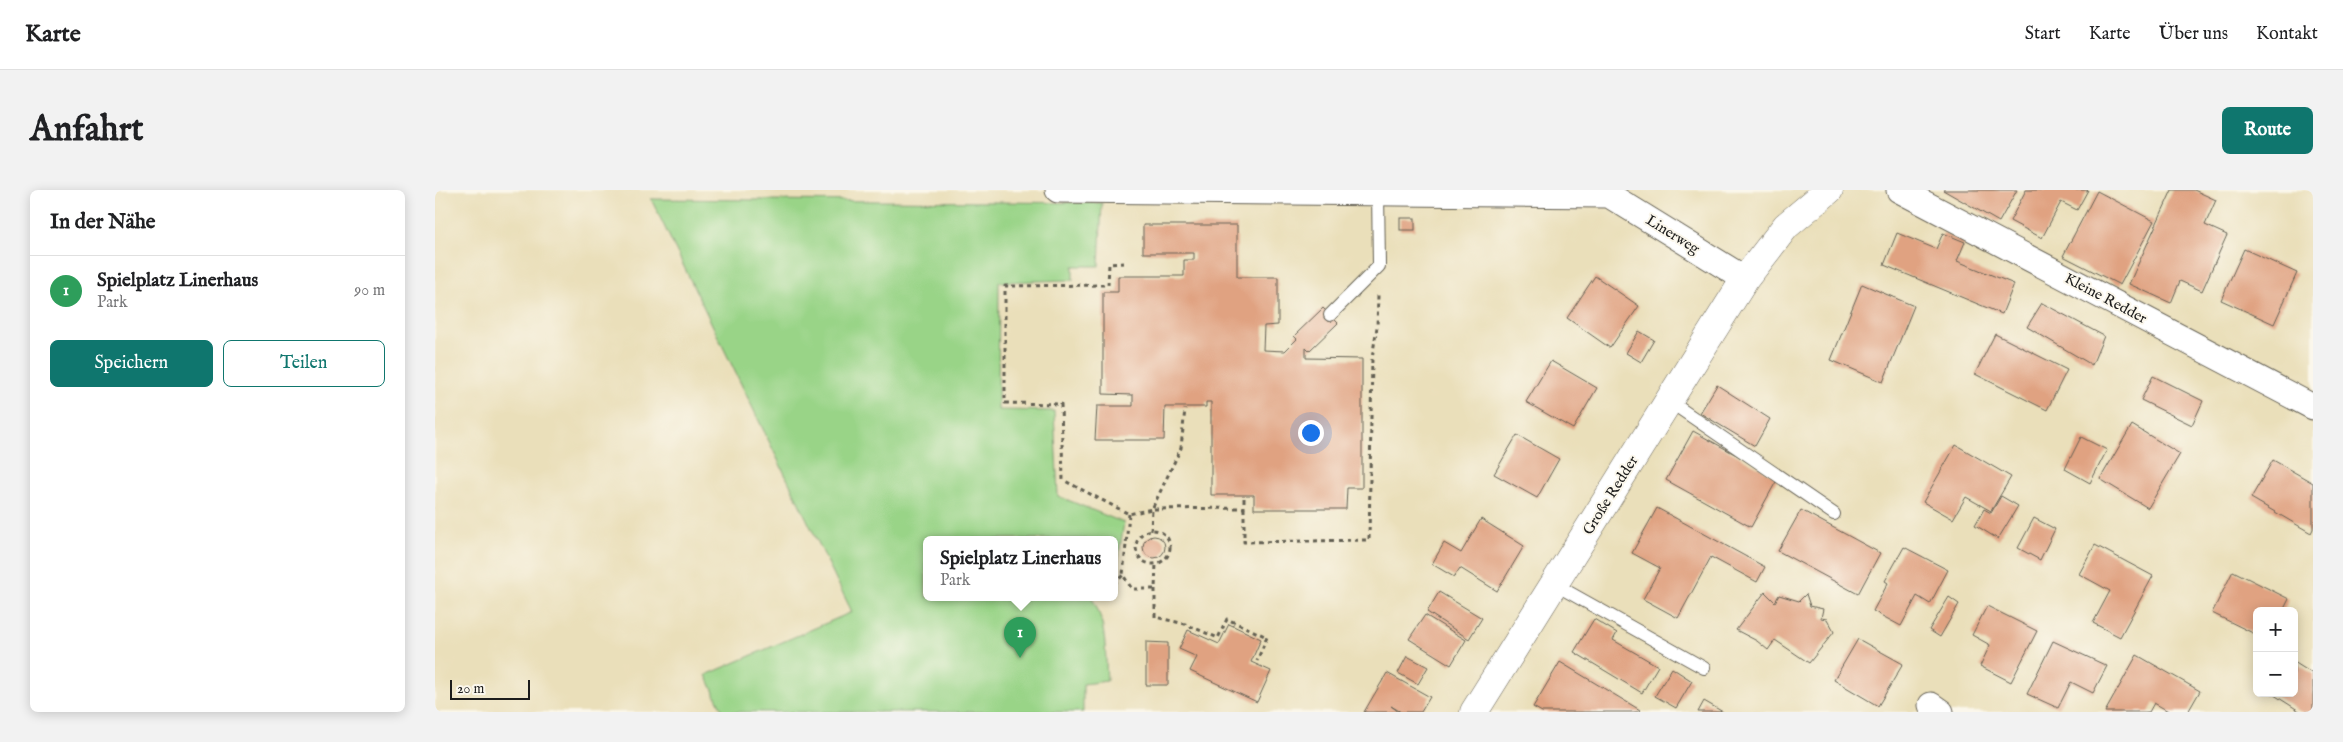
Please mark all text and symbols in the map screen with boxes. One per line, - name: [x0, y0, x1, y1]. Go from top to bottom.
- text: Karte: [25, 19, 81, 50]
- text: Start: [2025, 23, 2061, 46]
- text: Karte: [2089, 23, 2131, 46]
- text: Über uns: [2159, 23, 2228, 46]
- text: Kontakt: [2256, 23, 2318, 46]
- button: Route: [2222, 107, 2313, 154]
- text: Anfahrt: [30, 108, 144, 153]
- text: In der Nähe: [50, 209, 156, 236]
- street label: Linerweg: [1642, 210, 1704, 259]
- text: Spielplatz Linerhaus: [97, 269, 258, 293]
- street label: Kleine Redder: [2061, 269, 2151, 328]
- text: 1: [63, 281, 69, 301]
- text: 90 m: [354, 281, 385, 301]
- text: Park: [97, 293, 127, 313]
- button: Speichern: [50, 340, 213, 387]
- button: Teilen: [223, 340, 385, 387]
- your location: [1298, 420, 1324, 446]
- street label: Große Redder: [1579, 452, 1643, 538]
- popup: [923, 536, 1118, 601]
- text: Spielplatz Linerhaus: [940, 547, 1101, 571]
- text: Park: [940, 571, 970, 591]
- map controls: [2253, 607, 2298, 697]
- button: +: [2253, 607, 2298, 652]
- pin: 1: [1004, 617, 1036, 658]
- button: −: [2253, 652, 2298, 697]
- scale bar: [450, 677, 530, 700]
- text: 20 m: [457, 680, 484, 698]

